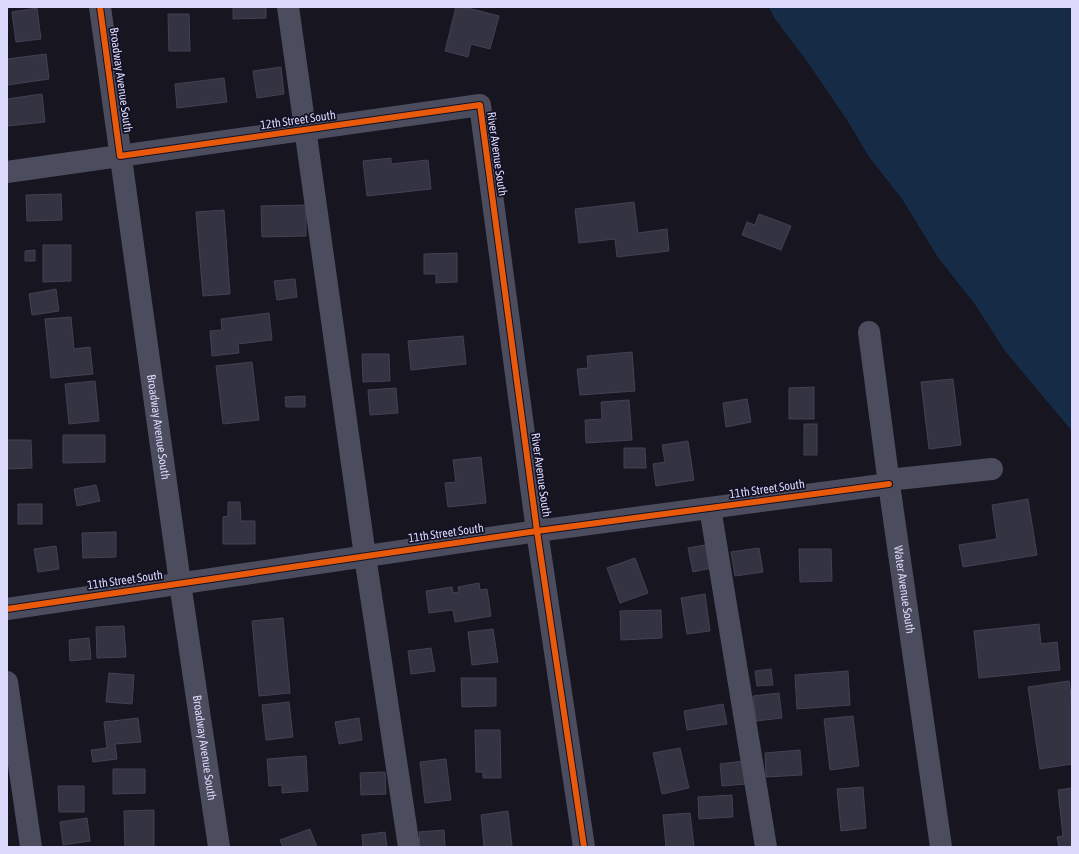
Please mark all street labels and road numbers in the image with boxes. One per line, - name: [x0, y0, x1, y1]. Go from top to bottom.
- street label: Broadway Avenue South: [107, 27, 135, 133]
- street label: 12th Street South: [259, 108, 337, 132]
- street label: River Avenue South: [484, 111, 510, 197]
- street label: Broadway Avenue South: [144, 373, 173, 480]
- street label: River Avenue South: [528, 432, 554, 518]
- street label: 11th Street South: [728, 477, 806, 501]
- street label: 11th Street South: [407, 521, 485, 545]
- street label: Water Avenue South: [891, 545, 917, 634]
- street label: 11th Street South: [86, 568, 164, 592]
- street label: Broadway Avenue South: [190, 694, 219, 801]

